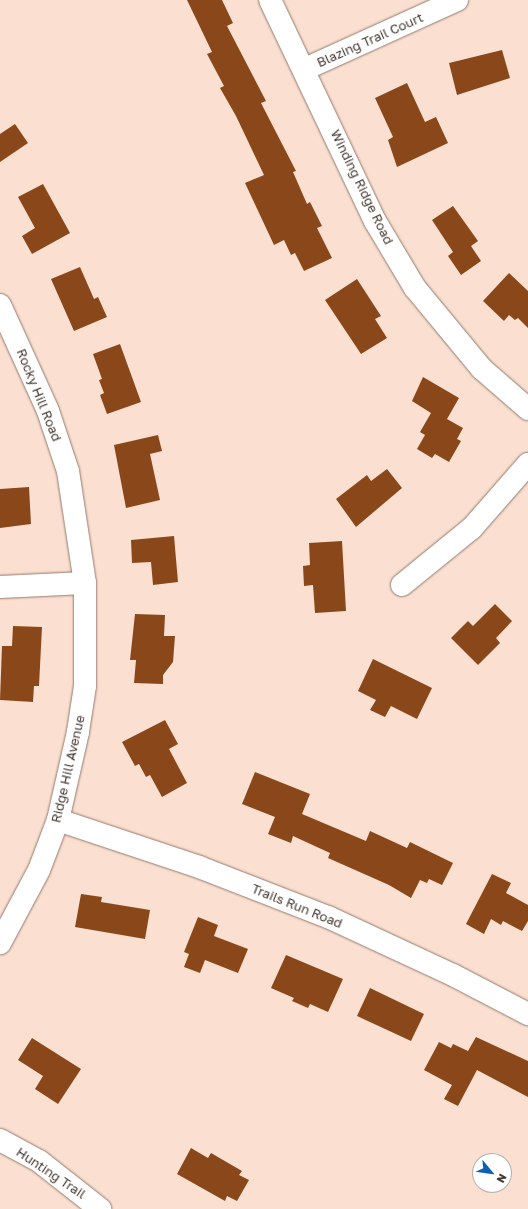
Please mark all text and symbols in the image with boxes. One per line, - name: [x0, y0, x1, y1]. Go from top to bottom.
- street label: Blazing Trail Court: [314, 10, 426, 70]
- street label: Winding Ridge Road: [327, 127, 397, 247]
- street label: Rocky Hill Road: [13, 346, 65, 444]
- street label: Ridge Hill Avenue: [48, 714, 88, 824]
- street label: Trails Run Road: [249, 881, 345, 931]
- street label: Hunting Trail: [13, 1144, 89, 1202]
- north arrow: [472, 1153, 512, 1193]
- text: N: [494, 1172, 510, 1185]

